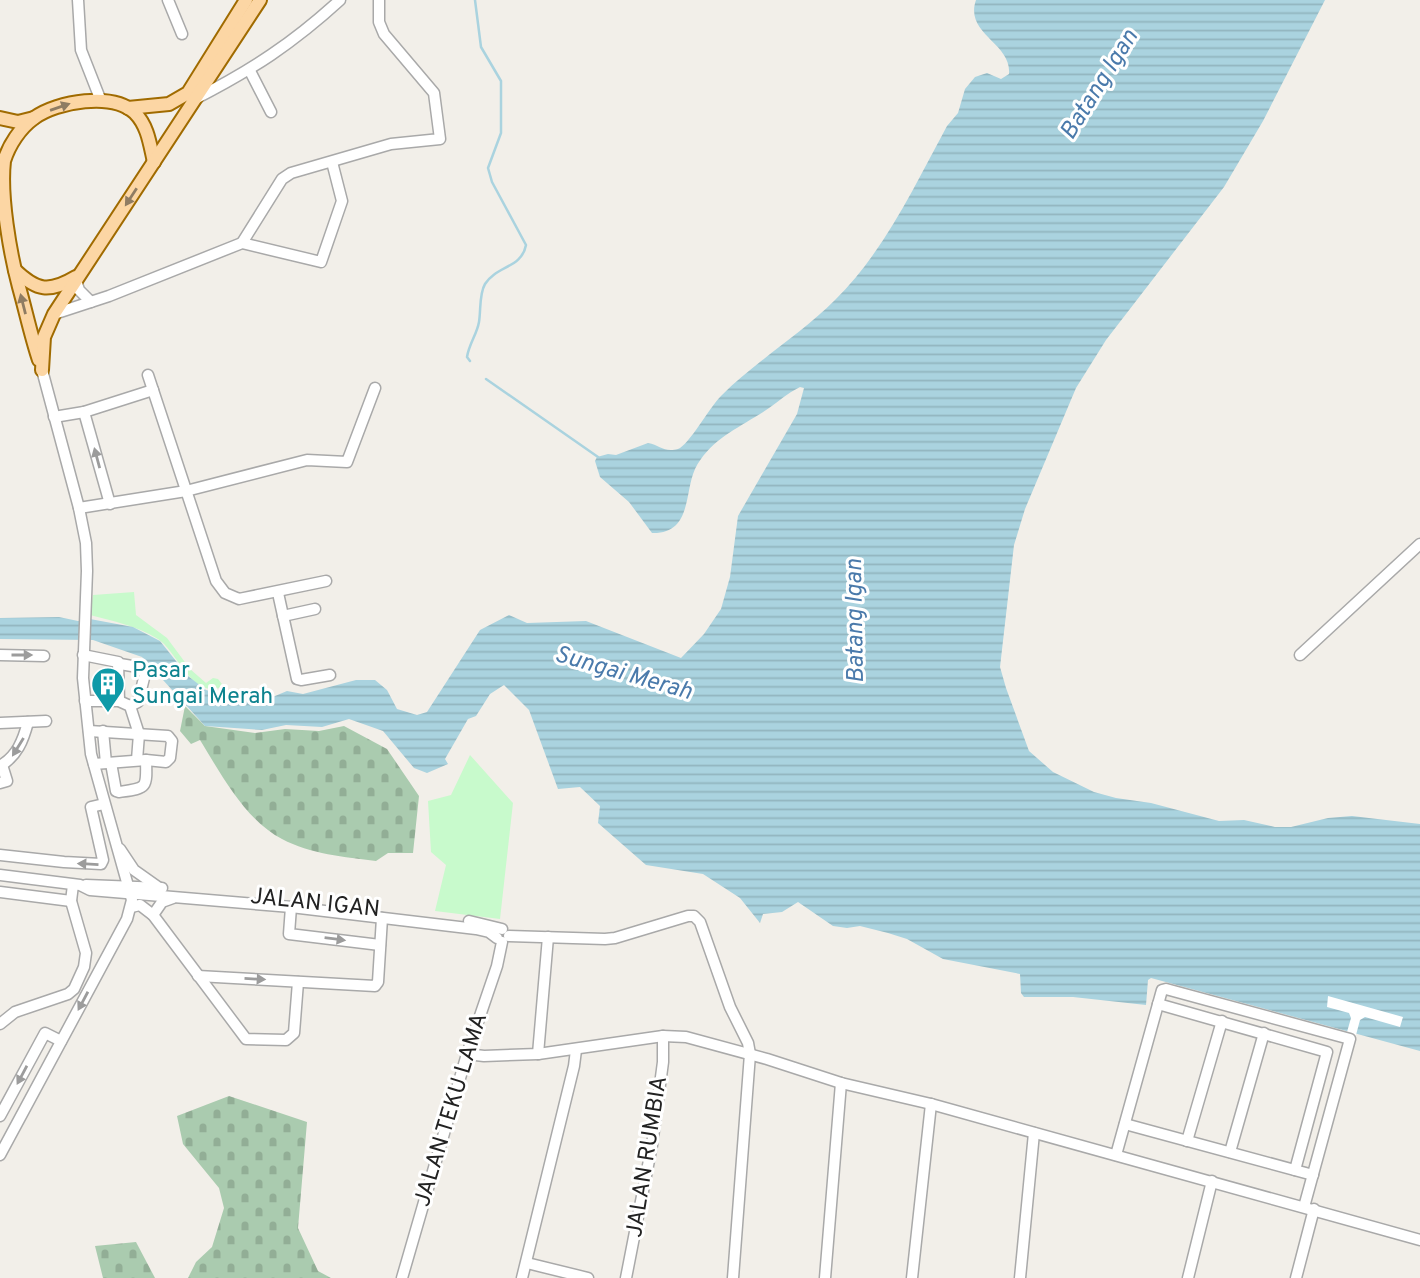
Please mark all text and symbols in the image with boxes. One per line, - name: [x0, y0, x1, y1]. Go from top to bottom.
- water label: Batang Igan: [1054, 24, 1146, 146]
- one-way arrow: [49, 101, 70, 112]
- one-way arrow: [124, 188, 138, 206]
- one-way arrow: [18, 293, 29, 315]
- one-way arrow: [91, 447, 101, 468]
- water label: Batang Igan: [840, 558, 872, 684]
- water label: Sungai Merah: [551, 640, 695, 708]
- one-way arrow: [11, 649, 33, 661]
- place label: Pasar Sungai Merah: [132, 657, 273, 712]
- building icon: Pasar Sungai Merah: [89, 665, 127, 714]
- one-way arrow: [12, 737, 24, 756]
- one-way arrow: [77, 858, 99, 869]
- street label: JALAN IGAN: [249, 883, 381, 925]
- one-way arrow: [324, 934, 346, 945]
- one-way arrow: [244, 974, 266, 985]
- one-way arrow: [77, 991, 89, 1011]
- street label: JALAN TEKU LAMA: [409, 1010, 495, 1210]
- one-way arrow: [17, 1065, 28, 1085]
- street label: JALAN RUMBIA: [621, 1074, 675, 1240]

